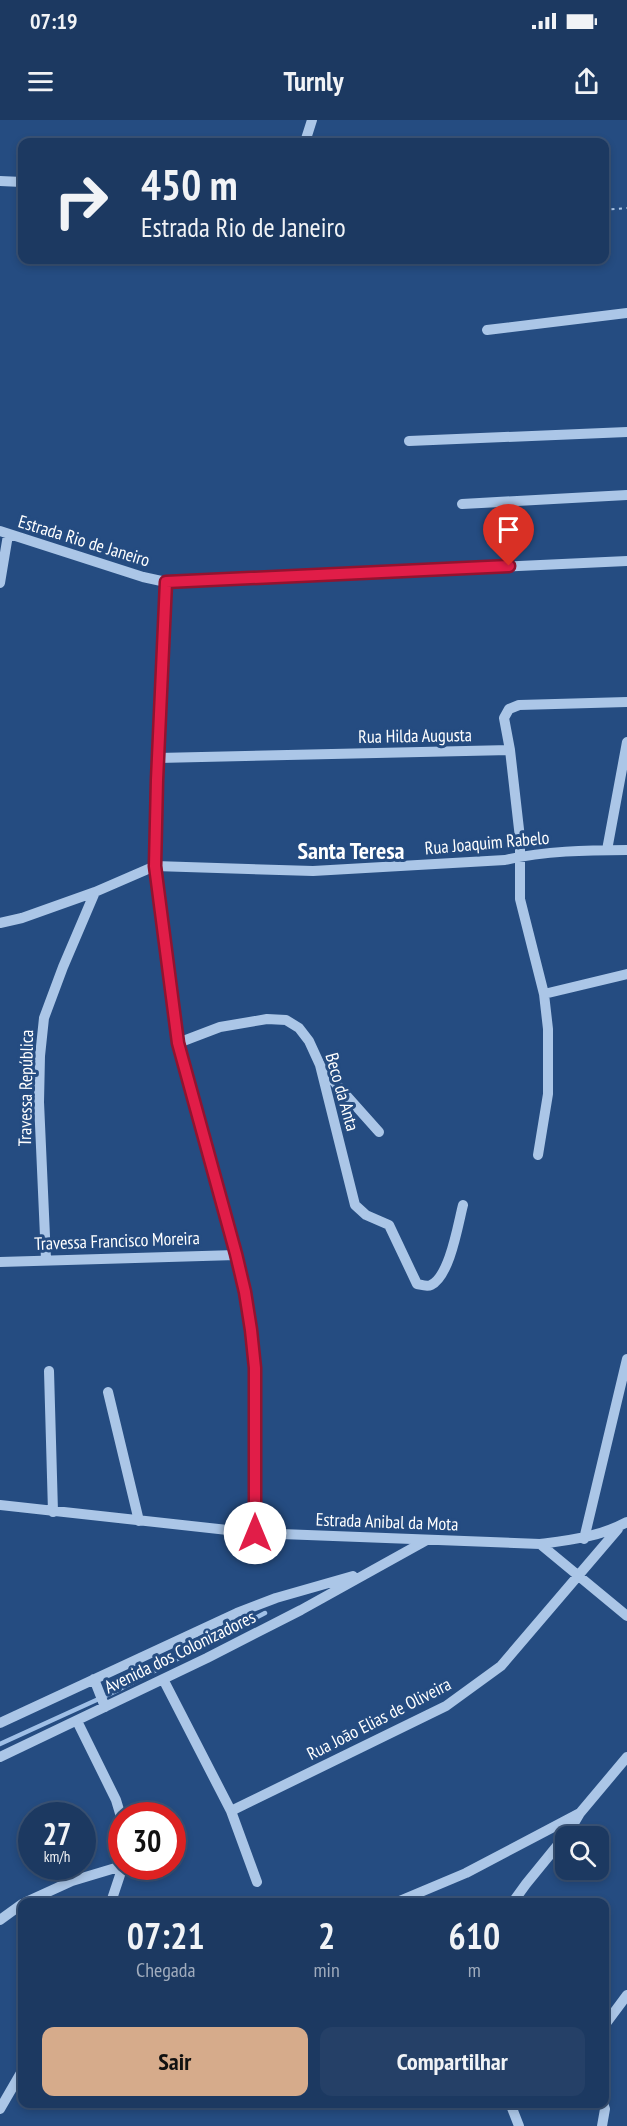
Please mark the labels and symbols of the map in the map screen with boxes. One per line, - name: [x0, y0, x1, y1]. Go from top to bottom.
- pin: [483, 504, 534, 566]
- street label: Estrada Rio de Janeiro: [16, 510, 153, 572]
- street label: Rua Hilda Augusta: [358, 723, 472, 748]
- street label: Rua Joaquim Rabelo: [424, 826, 550, 859]
- district label: Santa Teresa: [297, 835, 405, 866]
- street label: Travessa República: [13, 1029, 38, 1147]
- street label: Beco da Anta: [320, 1050, 365, 1134]
- street label: Travessa Francisco Moreira: [34, 1226, 200, 1255]
- position arrow: [223, 1501, 287, 1565]
- street label: Estrada Anibal da Mota: [315, 1508, 459, 1535]
- street label: Avenida dos Colonizadores: [100, 1605, 259, 1698]
- street label: Rua Joāo Elias de Oliveira: [303, 1672, 455, 1765]
- speed limit sign: 30: [108, 1802, 186, 1880]

